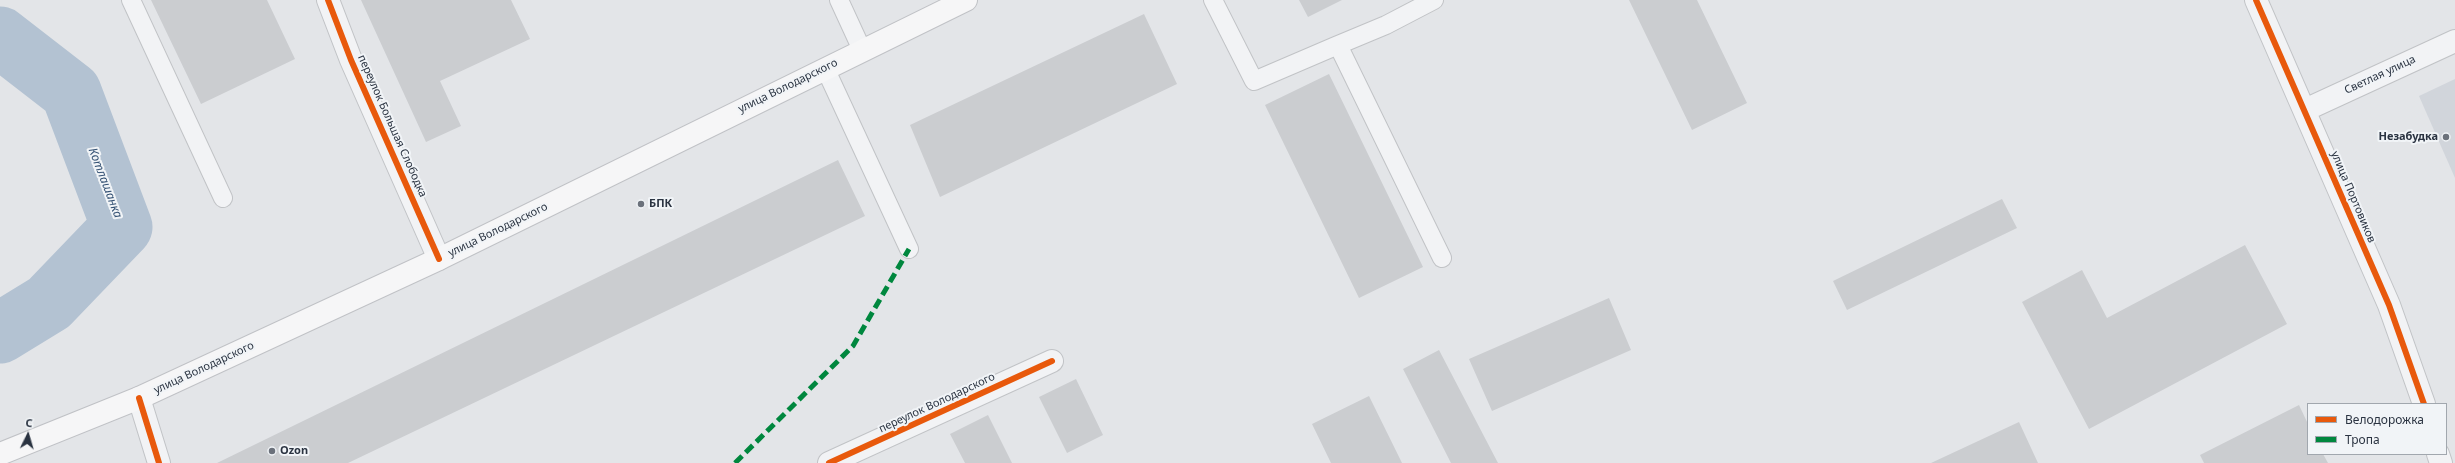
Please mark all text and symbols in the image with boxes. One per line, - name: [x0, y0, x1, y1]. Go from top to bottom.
- street label: переулок Большая Слободка: [355, 53, 429, 199]
- street label: Светлая улица: [2342, 53, 2418, 97]
- street label: улица Володарского: [736, 56, 840, 116]
- place label: Незабудка: [2379, 130, 2438, 144]
- marker: Незабудка: [2441, 132, 2451, 142]
- water label: Котлашанка: [85, 146, 125, 220]
- street label: улица Портовиков: [2328, 149, 2378, 245]
- place label: БПК: [649, 197, 672, 211]
- marker: БПК: [636, 199, 646, 209]
- street label: улица Володарского: [446, 200, 550, 260]
- street label: улица Володарского: [152, 339, 256, 397]
- street label: переулок Володарского: [877, 370, 997, 436]
- legend: [2307, 403, 2447, 455]
- text: Велодорожка: [2345, 411, 2424, 428]
- north arrow: [8, 415, 48, 455]
- text: С: [25, 415, 33, 430]
- text: Тропа: [2345, 431, 2380, 448]
- place label: Ozon: [280, 444, 308, 458]
- marker: Ozon: [267, 446, 277, 456]

